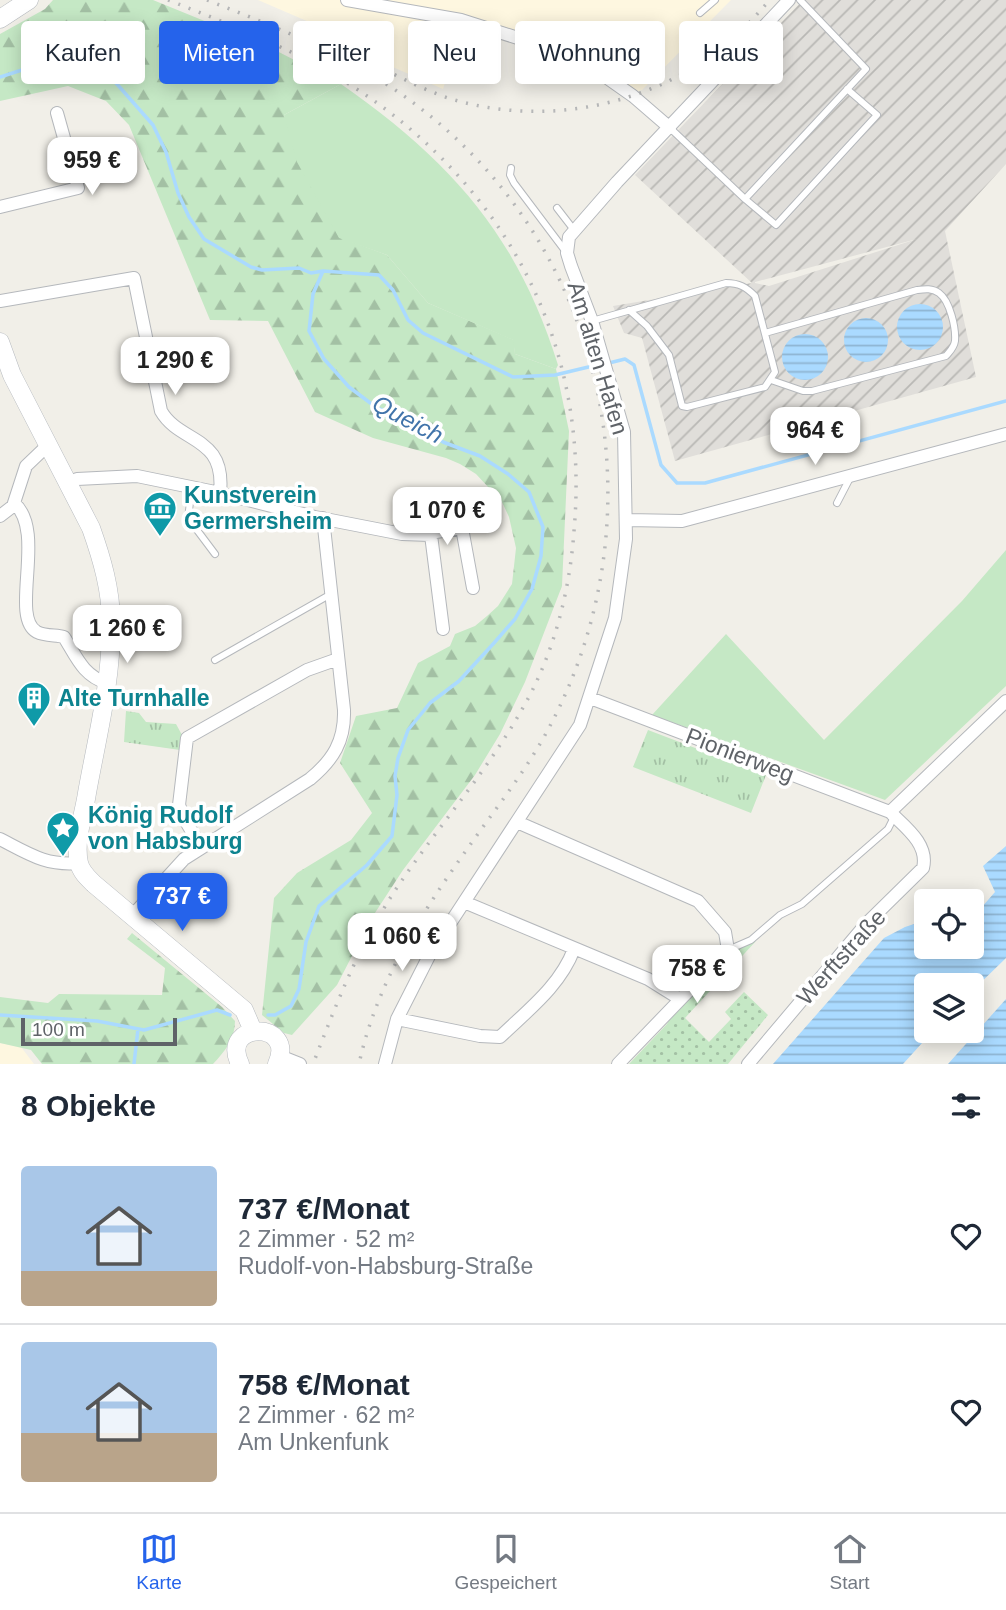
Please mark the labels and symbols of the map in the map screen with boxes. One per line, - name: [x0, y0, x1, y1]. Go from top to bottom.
- pin: 959 €: [43, 138, 141, 197]
- street label: Am alten Hafen: [562, 278, 634, 438]
- pin: 1 290 €: [110, 338, 240, 397]
- water label: Queich: [368, 389, 448, 449]
- pin: 964 €: [766, 407, 864, 467]
- place label: Kunstverein Germersheim: [184, 482, 332, 534]
- pin: 1 070 €: [382, 488, 512, 547]
- museum icon: Kunstverein Germersheim: [141, 489, 179, 538]
- pin: 1 260 €: [62, 606, 192, 665]
- building icon: Alte Turnhalle: [15, 679, 53, 728]
- place label: Alte Turnhalle: [58, 685, 210, 711]
- street label: Pionierweg: [682, 722, 798, 788]
- place label: König Rudolf von Habsburg: [88, 802, 243, 854]
- place icon: König Rudolf von Habsburg: [44, 809, 82, 858]
- pin: 737 €: [133, 874, 231, 933]
- street label: Werftstraße: [791, 904, 891, 1010]
- pin: 1 060 €: [337, 914, 467, 973]
- pin: 758 €: [648, 946, 746, 1005]
- scale bar: [21, 1015, 177, 1047]

